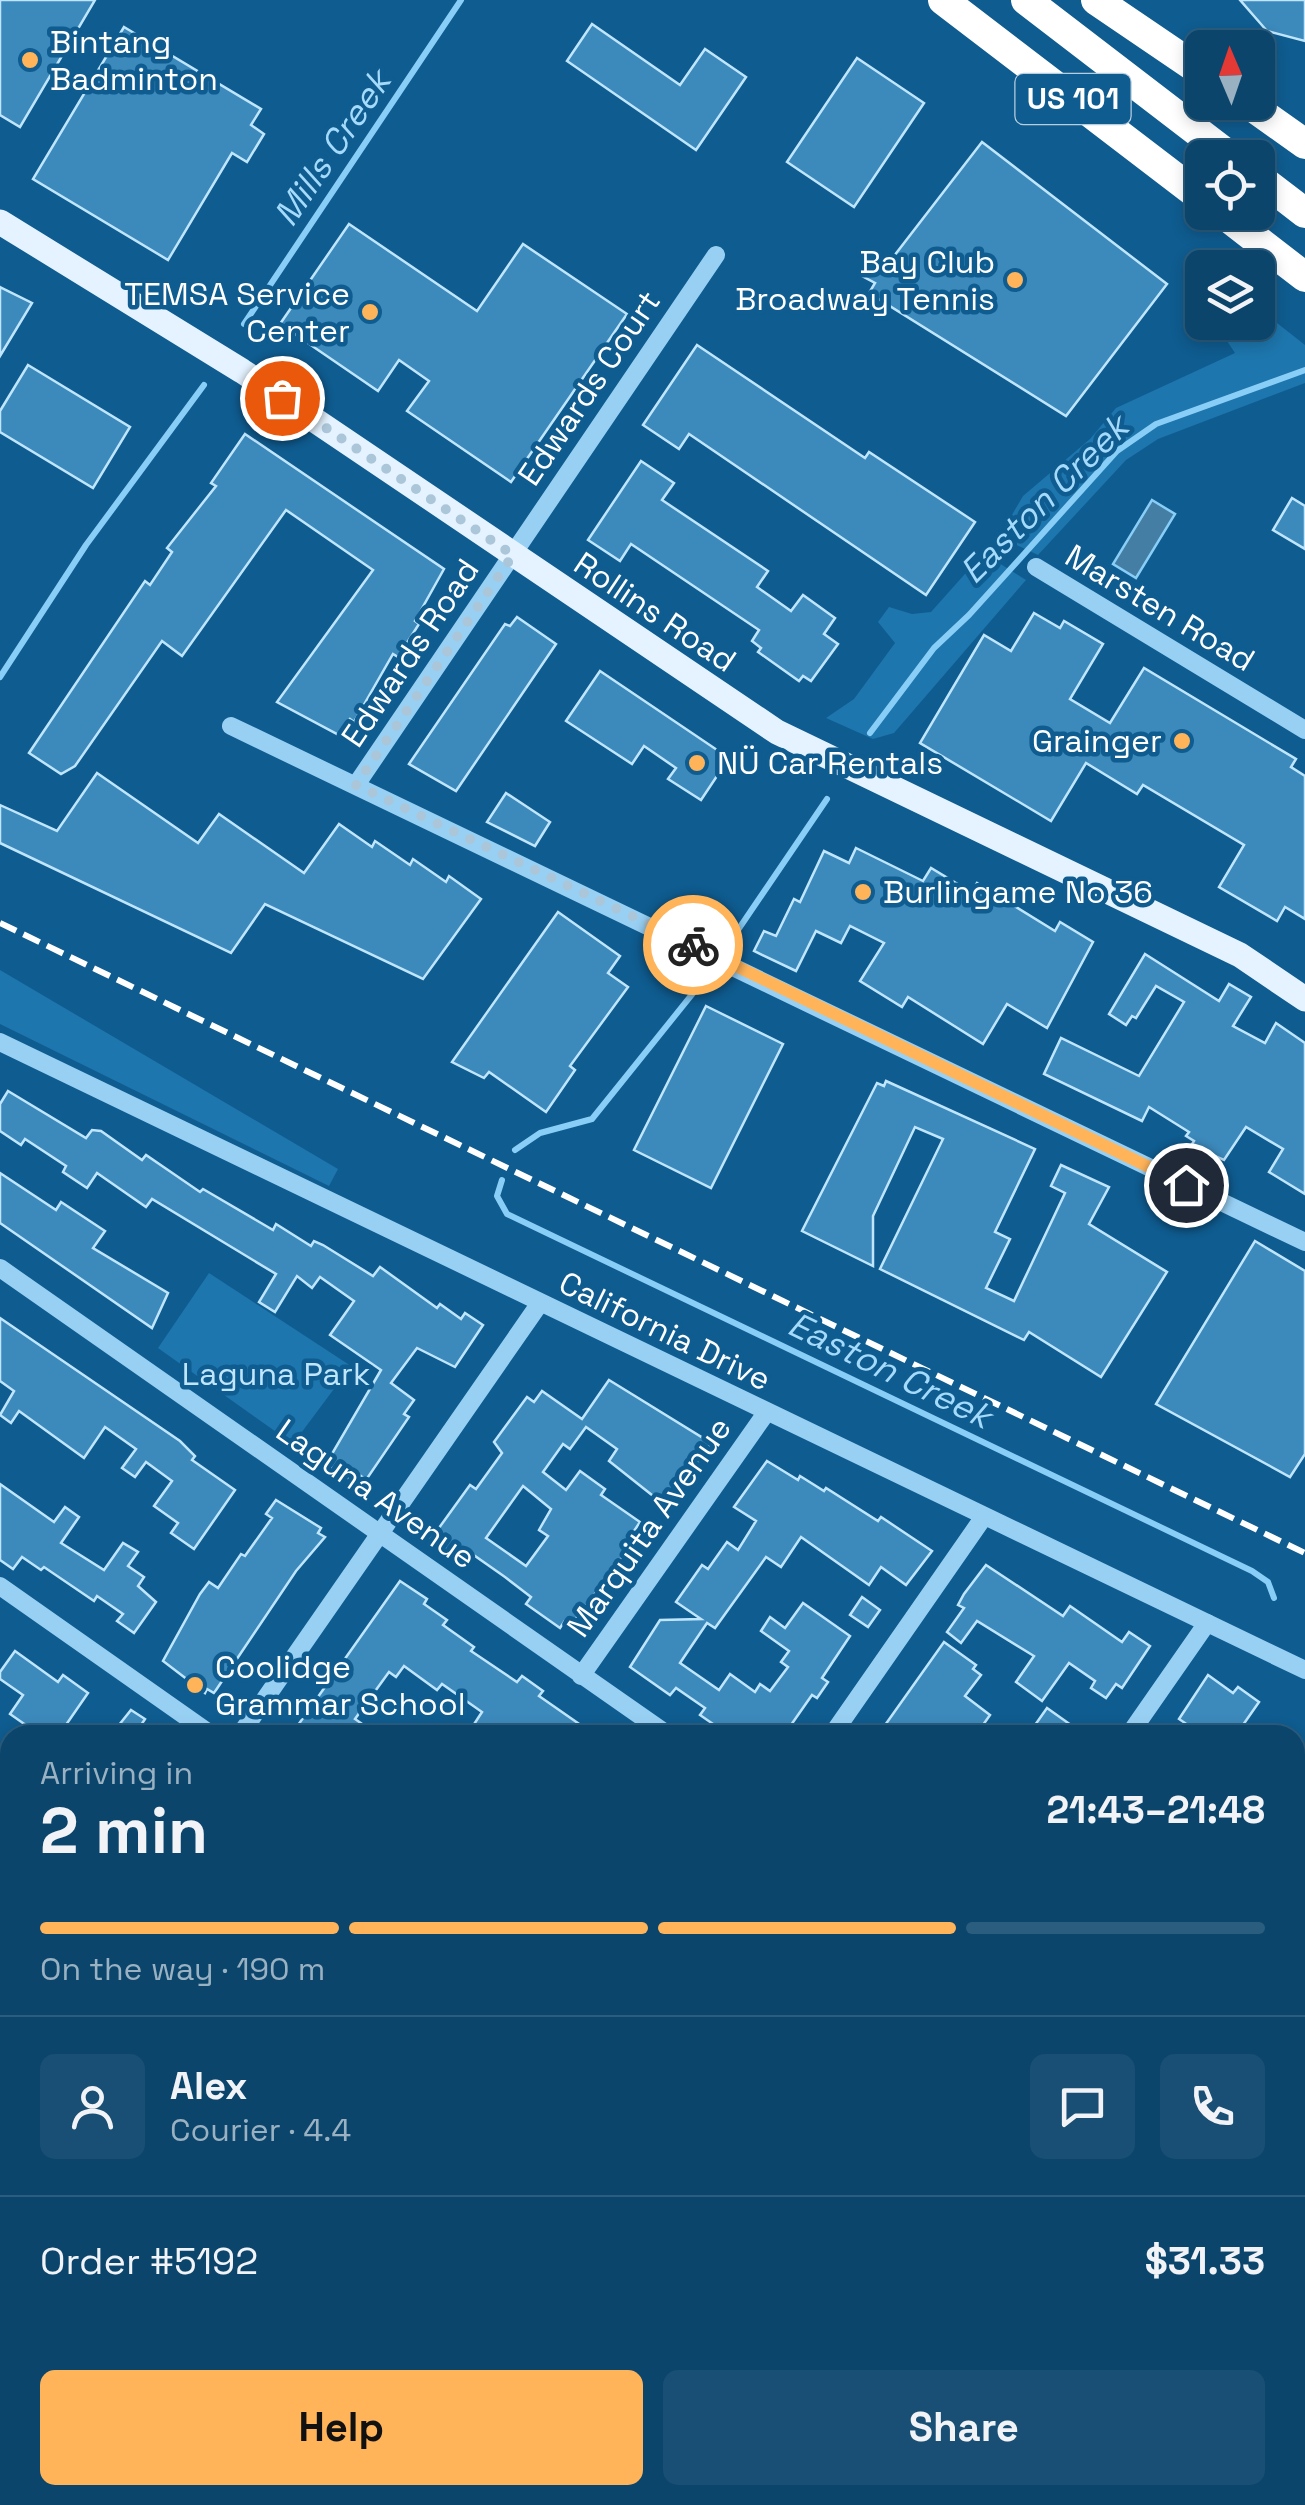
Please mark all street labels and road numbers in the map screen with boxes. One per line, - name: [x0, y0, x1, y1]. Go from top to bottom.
- road number: US 101: [1016, 74, 1130, 124]
- street label: Edwards Court: [509, 283, 669, 493]
- street label: Marsten Road: [1058, 536, 1262, 680]
- street label: Rollins Road: [566, 543, 744, 681]
- street label: Edwards Road: [332, 551, 488, 755]
- street label: California Drive: [553, 1262, 777, 1400]
- street label: Marquita Avenue: [558, 1409, 740, 1645]
- street label: Laguna Avenue: [269, 1410, 483, 1578]

